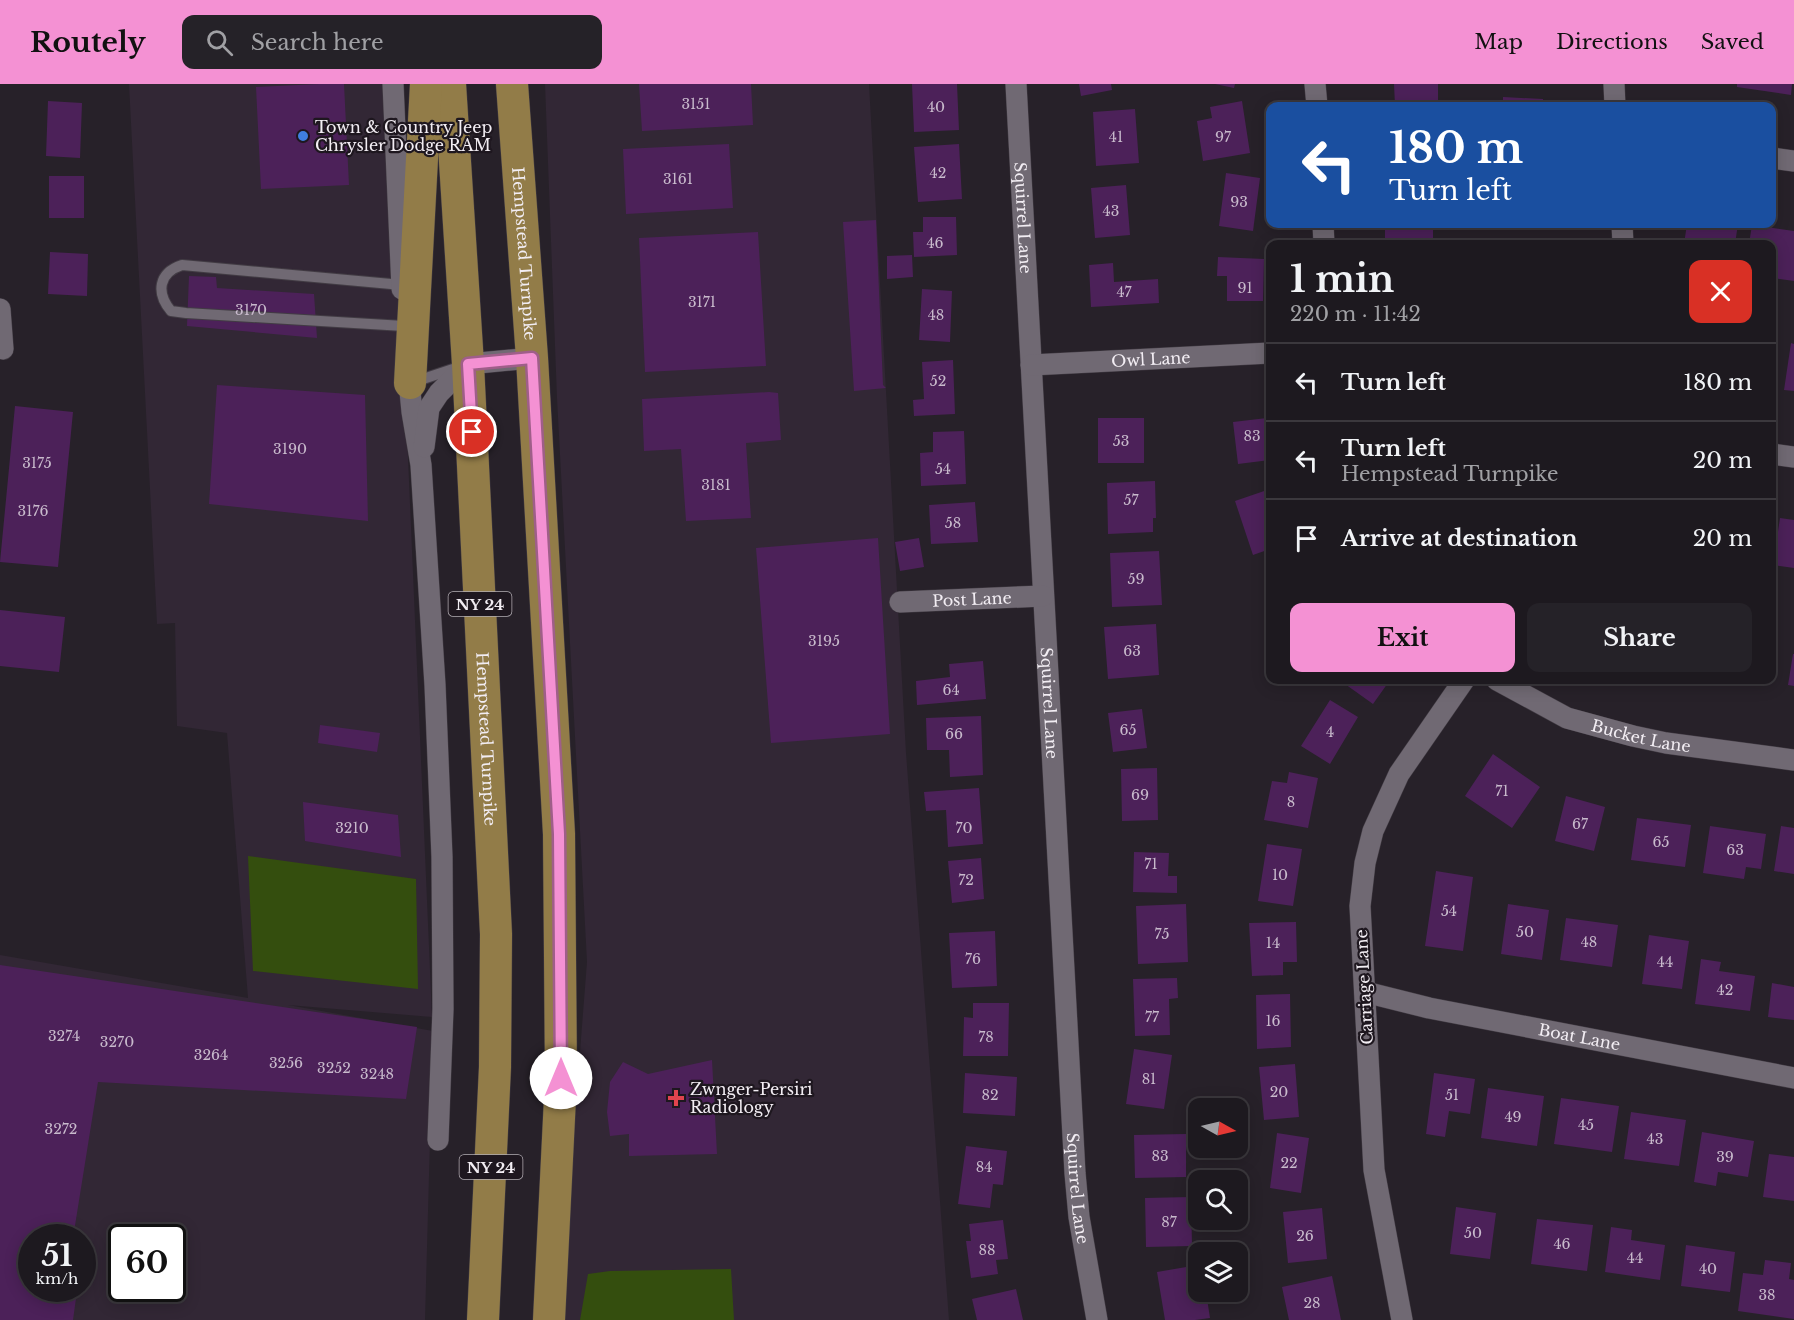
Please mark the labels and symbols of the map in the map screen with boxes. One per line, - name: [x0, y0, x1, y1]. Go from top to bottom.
- house number: 3151: [681, 95, 711, 113]
- house number: 40: [927, 98, 945, 116]
- place label: Town & Country Jeep Chrysler Dodge RAM: [315, 117, 492, 155]
- house number: 41: [1109, 128, 1123, 146]
- house number: 97: [1215, 128, 1232, 146]
- marker: Town & Country Jeep Chrysler Dodge RAM: [296, 129, 310, 143]
- street label: Squirrel Lane: [1010, 161, 1036, 274]
- house number: 42: [930, 164, 946, 182]
- street label: Hempstead Turnpike: [508, 166, 541, 341]
- house number: 3161: [663, 170, 693, 188]
- house number: 93: [1230, 193, 1248, 211]
- house number: 43: [1103, 202, 1119, 220]
- house number: 46: [926, 234, 944, 252]
- house number: 91: [1237, 279, 1253, 297]
- house number: 47: [1116, 283, 1133, 301]
- house number: 3171: [688, 293, 716, 311]
- house number: 3170: [235, 301, 267, 319]
- house number: 48: [928, 306, 944, 324]
- street label: Owl Lane: [1111, 347, 1191, 371]
- house number: 52: [930, 372, 946, 390]
- pin: [446, 406, 497, 457]
- house number: 83: [1243, 427, 1261, 445]
- house number: 53: [1113, 432, 1129, 450]
- house number: 3190: [273, 440, 307, 458]
- house number: 3175: [22, 454, 52, 472]
- house number: 54: [935, 460, 951, 478]
- house number: 3181: [701, 476, 731, 494]
- house number: 57: [1124, 491, 1139, 509]
- house number: 3176: [18, 502, 48, 520]
- house number: 58: [945, 514, 961, 532]
- house number: 59: [1128, 570, 1144, 588]
- street label: Post Lane: [932, 587, 1012, 611]
- road number: NY 24: [448, 592, 512, 616]
- house number: 3195: [808, 632, 840, 650]
- house number: 63: [1123, 642, 1141, 660]
- street label: Squirrel Lane: [1037, 647, 1063, 759]
- street label: Hempstead Turnpike: [472, 652, 501, 826]
- house number: 64: [942, 681, 960, 699]
- street label: Bucket Lane: [1589, 715, 1692, 756]
- house number: 65: [1120, 721, 1137, 739]
- house number: 4: [1326, 723, 1334, 741]
- house number: 66: [945, 725, 963, 743]
- house number: 71: [1495, 782, 1509, 800]
- house number: 69: [1131, 786, 1149, 804]
- house number: 8: [1287, 793, 1295, 811]
- house number: 67: [1572, 815, 1589, 833]
- house number: 3210: [335, 819, 369, 837]
- house number: 70: [955, 819, 973, 837]
- house number: 65: [1653, 833, 1670, 851]
- house number: 63: [1726, 841, 1744, 859]
- house number: 71: [1144, 855, 1158, 873]
- house number: 10: [1272, 866, 1288, 884]
- house number: 72: [958, 871, 974, 889]
- house number: 54: [1441, 902, 1457, 920]
- house number: 50: [1516, 923, 1534, 941]
- house number: 75: [1155, 925, 1169, 943]
- street label: Carriage Lane: [1351, 929, 1377, 1045]
- house number: 48: [1581, 933, 1597, 951]
- house number: 14: [1266, 934, 1280, 952]
- house number: 76: [965, 950, 981, 968]
- house number: 44: [1657, 953, 1673, 971]
- house number: 42: [1717, 981, 1733, 999]
- house number: 77: [1145, 1008, 1160, 1026]
- house number: 16: [1265, 1012, 1281, 1030]
- street label: Boat Lane: [1537, 1019, 1622, 1054]
- house number: 3274: [48, 1027, 80, 1045]
- house number: 78: [978, 1028, 994, 1046]
- house number: 3270: [100, 1033, 134, 1051]
- house number: 3264: [194, 1046, 228, 1064]
- position arrow: [529, 1046, 593, 1110]
- house number: 3256: [269, 1054, 303, 1072]
- house number: 3252: [317, 1059, 351, 1077]
- house number: 3248: [360, 1065, 394, 1083]
- house number: 81: [1142, 1070, 1156, 1088]
- place label: Zwnger-Persiri Radiology: [690, 1079, 813, 1117]
- house number: 20: [1270, 1083, 1288, 1101]
- house number: 82: [981, 1086, 999, 1104]
- house number: 51: [1445, 1086, 1459, 1104]
- marker: Zwnger-Persiri Radiology: [667, 1089, 685, 1107]
- north arrow: [1188, 1098, 1248, 1158]
- house number: 49: [1504, 1108, 1522, 1126]
- house number: 45: [1578, 1116, 1594, 1134]
- house number: 3272: [45, 1120, 77, 1138]
- house number: 43: [1647, 1130, 1663, 1148]
- street label: Squirrel Lane: [1063, 1132, 1094, 1245]
- house number: 83: [1151, 1147, 1169, 1165]
- house number: 39: [1716, 1148, 1734, 1166]
- house number: 22: [1280, 1154, 1298, 1172]
- road number: NY 24: [460, 1155, 522, 1179]
- house number: 84: [976, 1158, 992, 1176]
- house number: 87: [1161, 1213, 1178, 1231]
- speed limit sign: 60: [108, 1224, 186, 1302]
- house number: 50: [1464, 1224, 1482, 1242]
- house number: 26: [1296, 1227, 1314, 1245]
- house number: 46: [1553, 1235, 1571, 1253]
- house number: 88: [979, 1241, 995, 1259]
- house number: 44: [1627, 1249, 1643, 1267]
- house number: 40: [1699, 1260, 1717, 1278]
- house number: 38: [1758, 1286, 1776, 1304]
- house number: 28: [1303, 1294, 1321, 1312]

